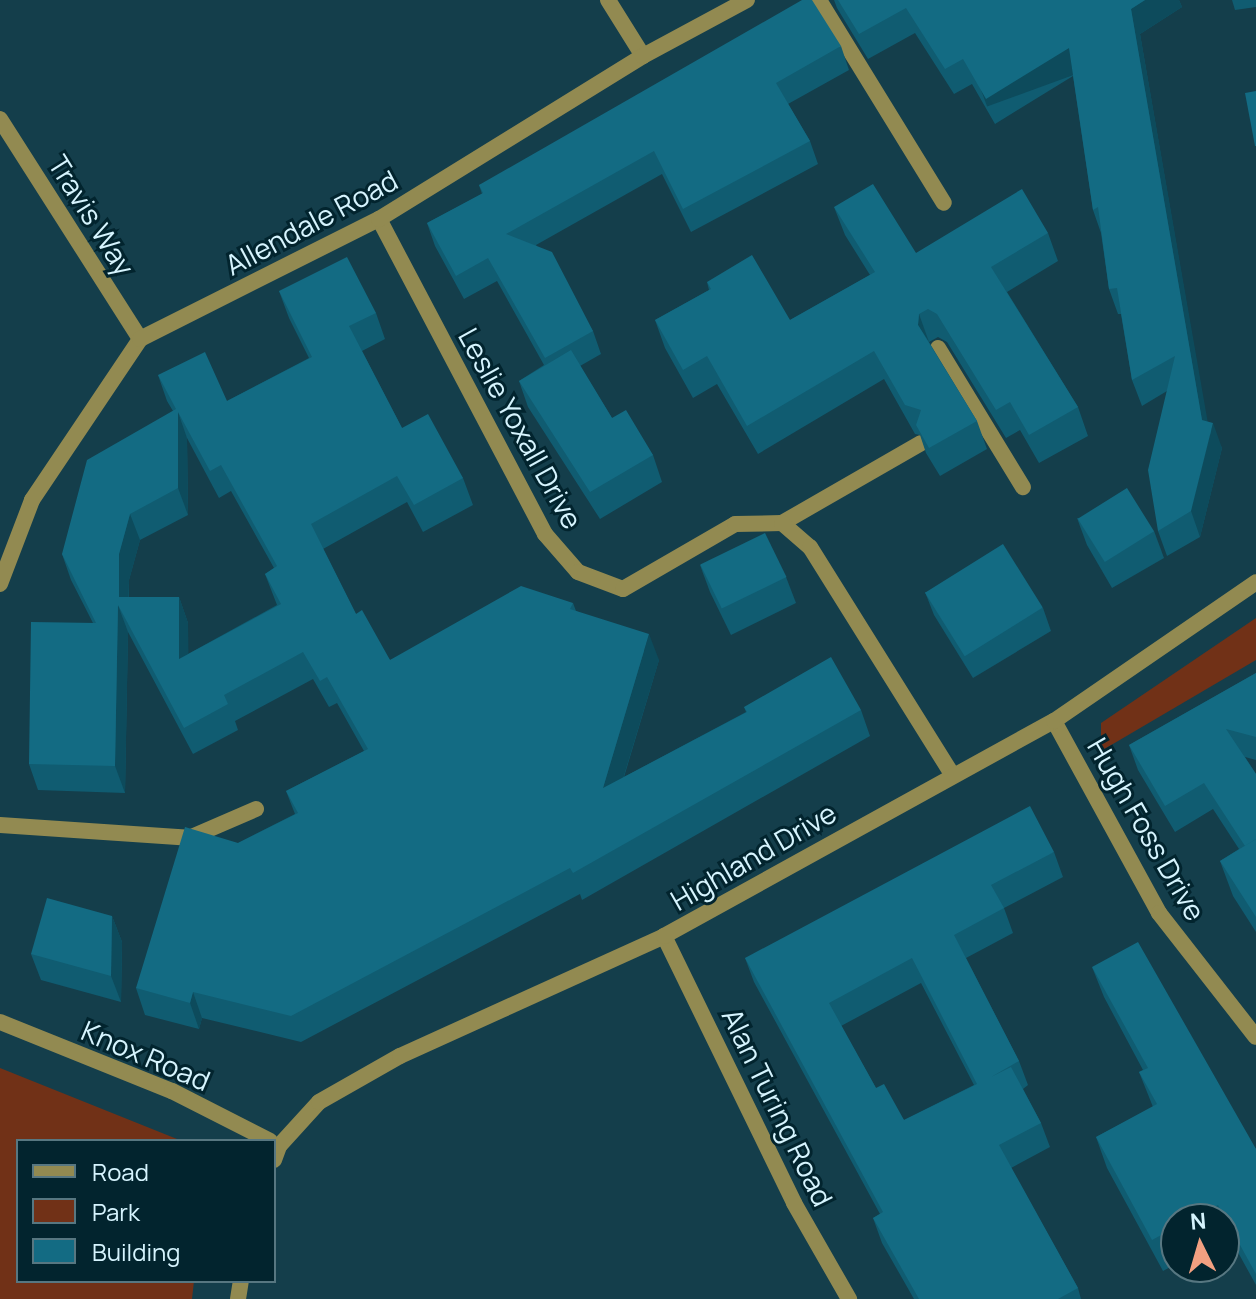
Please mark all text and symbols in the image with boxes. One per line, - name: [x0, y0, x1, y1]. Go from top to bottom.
- street label: Travis Way: [42, 149, 142, 281]
- street label: Allendale Road: [219, 162, 403, 282]
- street label: Leslie Yoxall Drive: [452, 322, 590, 534]
- street label: Hugh Foss Drive: [1081, 732, 1213, 926]
- street label: Highland Drive: [664, 795, 842, 917]
- street label: Alan Turing Road: [716, 1003, 840, 1211]
- street label: Knox Road: [77, 1013, 215, 1097]
- legend: [16, 1139, 276, 1283]
- text: Road: [92, 1155, 149, 1188]
- text: Park: [92, 1195, 140, 1228]
- north arrow: [1160, 1203, 1240, 1283]
- text: N: [1189, 1205, 1207, 1237]
- text: Building: [92, 1235, 180, 1268]

